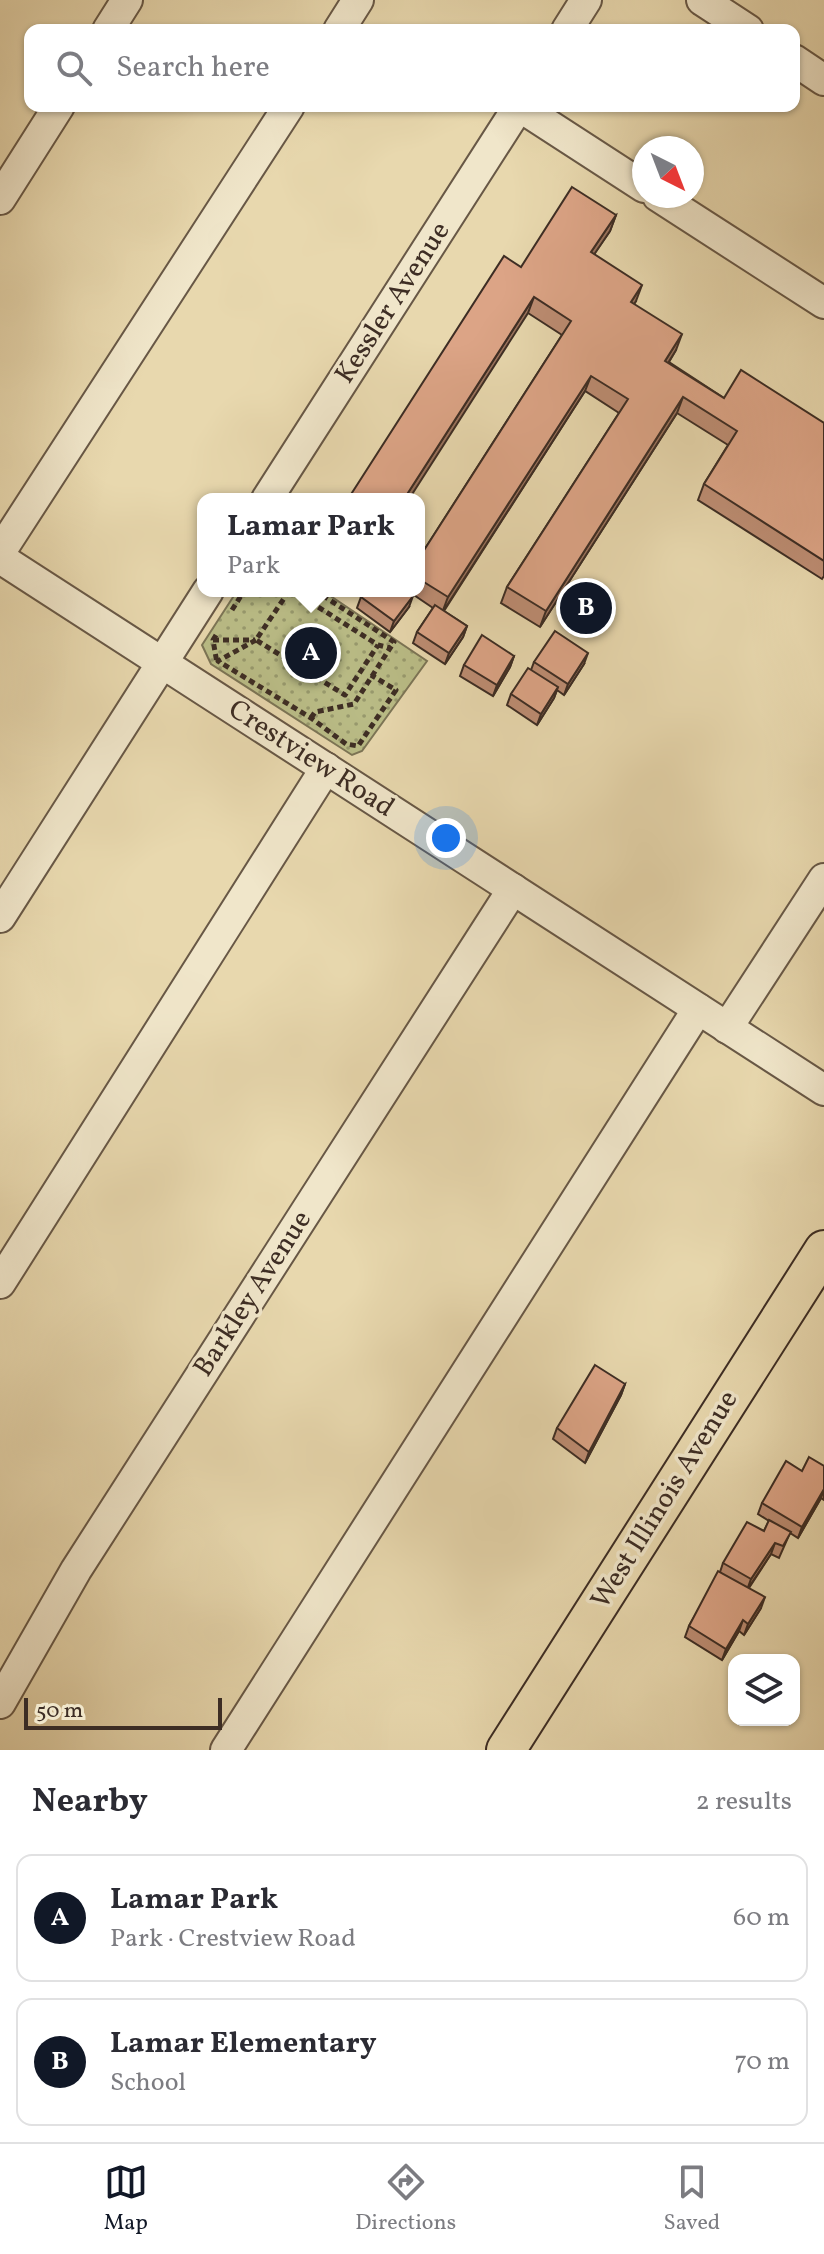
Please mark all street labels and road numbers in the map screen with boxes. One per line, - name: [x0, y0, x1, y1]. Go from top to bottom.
- street label: Kessler Avenue: [326, 215, 460, 391]
- street label: Crestview Road: [220, 691, 402, 827]
- street label: Barkley Avenue: [185, 1203, 321, 1385]
- street label: West Illinois Avenue: [582, 1383, 748, 1617]

